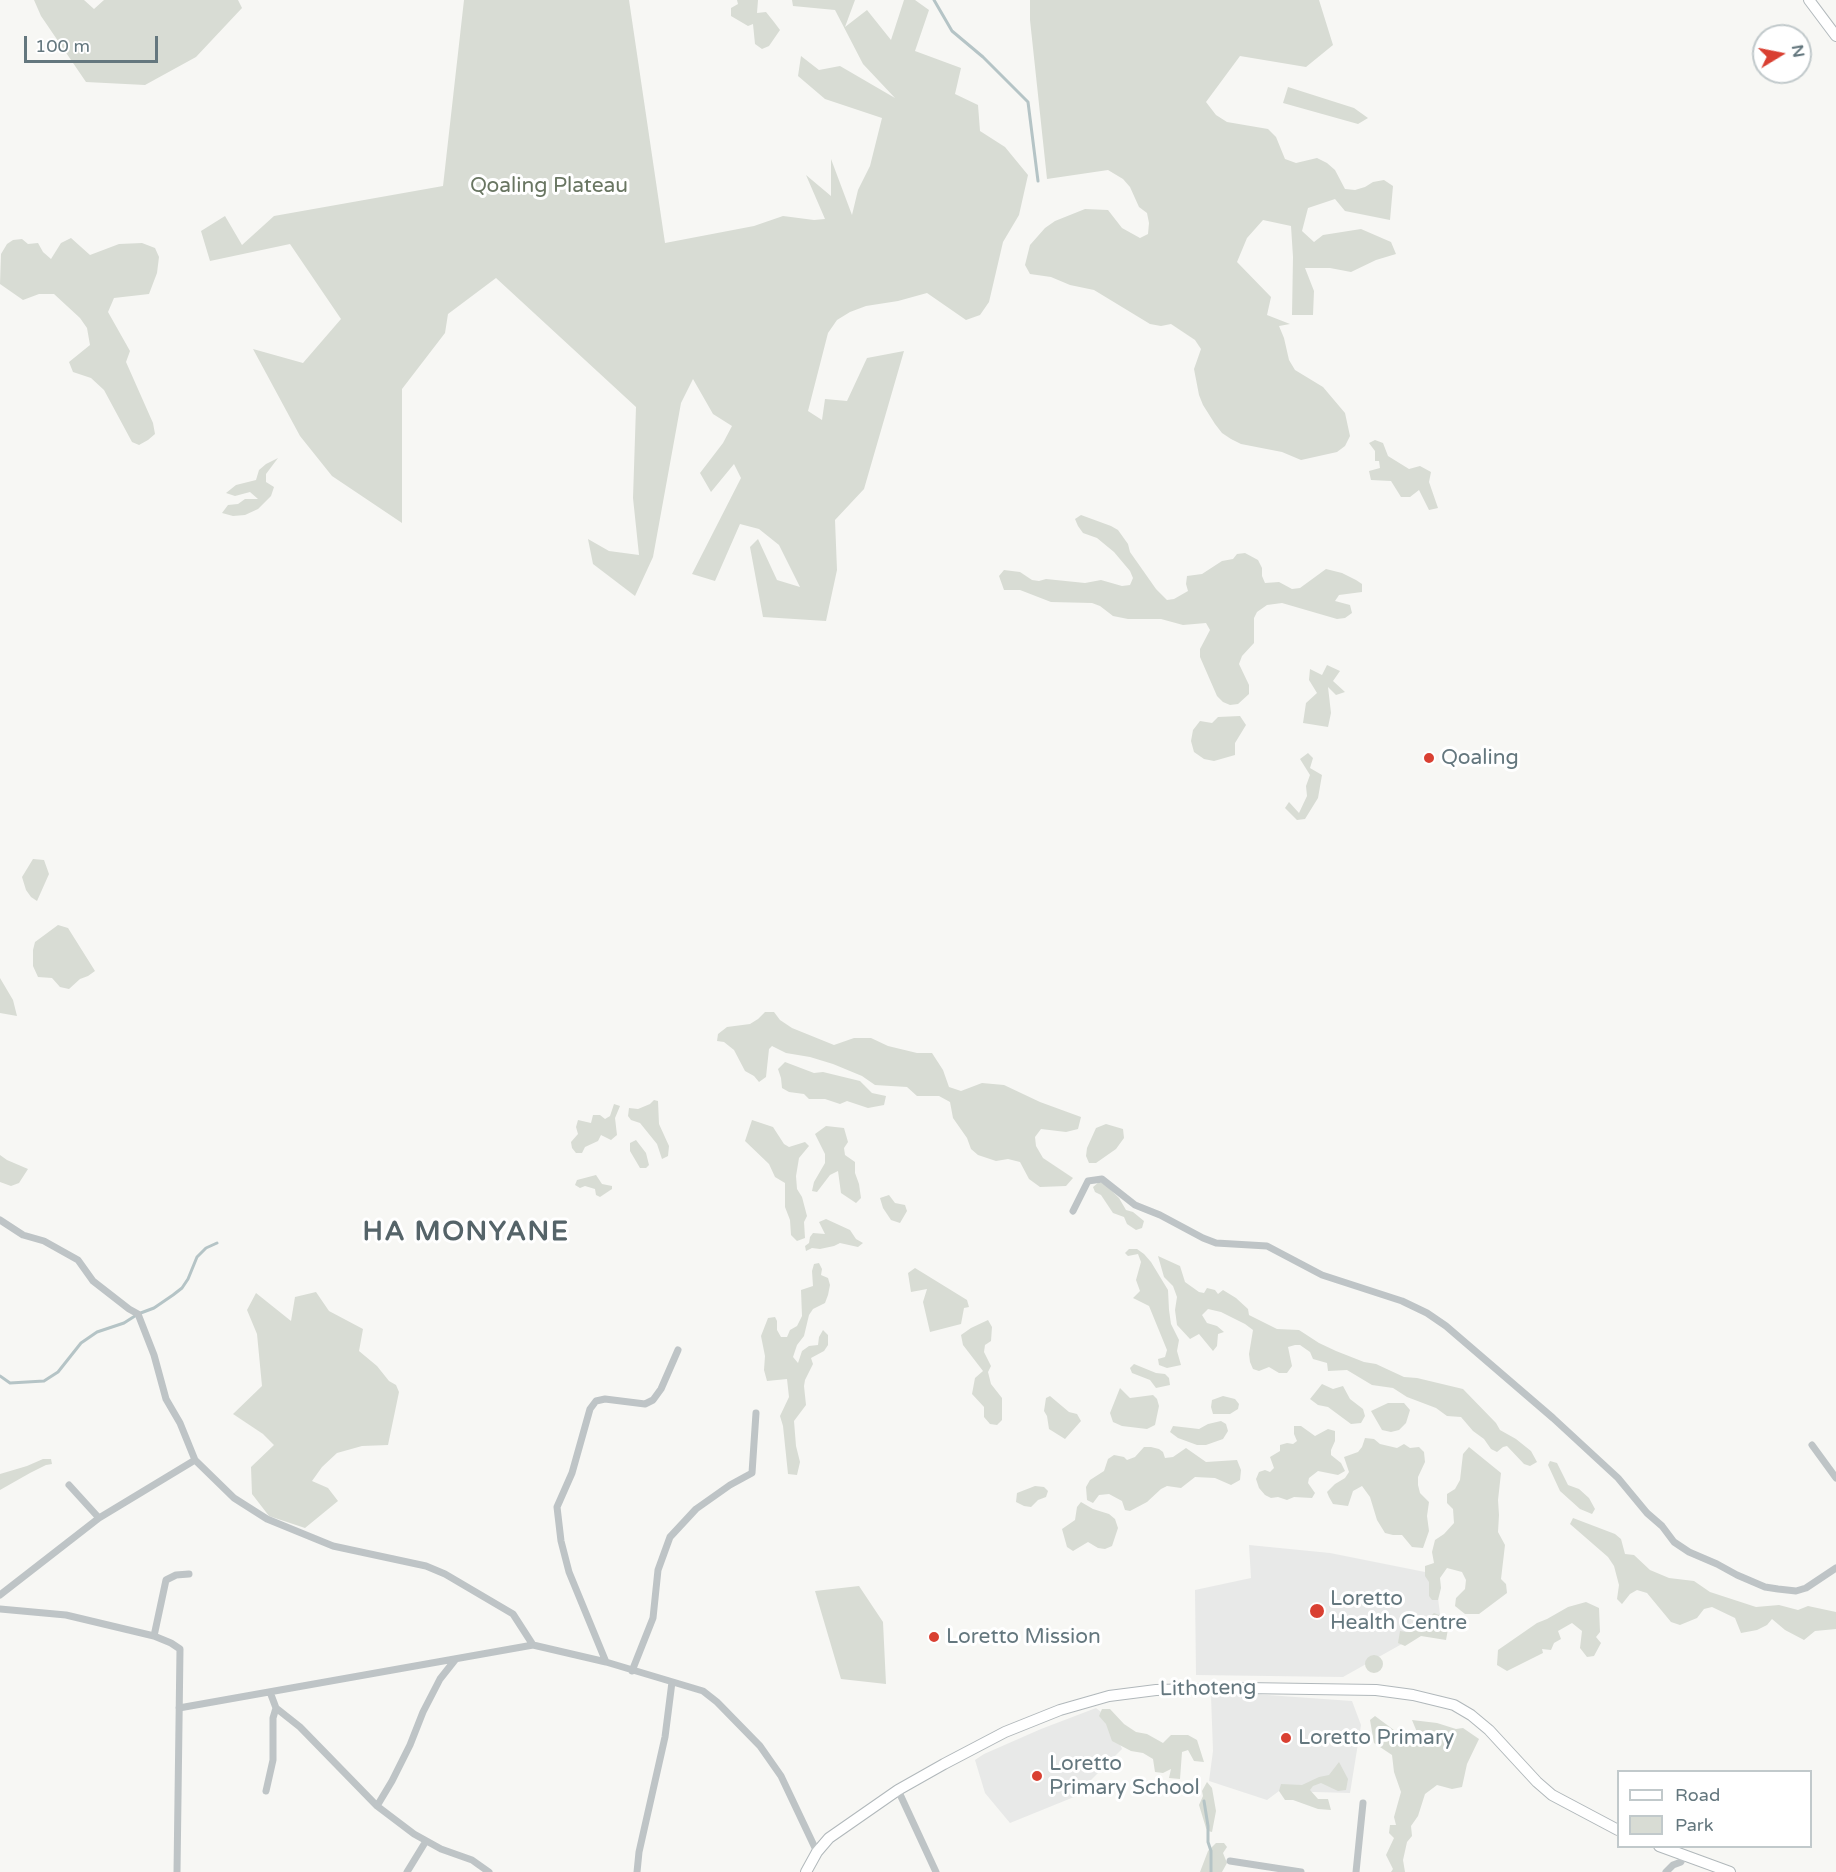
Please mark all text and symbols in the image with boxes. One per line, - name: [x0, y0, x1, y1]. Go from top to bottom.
- scale bar: [27, 24, 160, 62]
- north arrow: [1752, 24, 1812, 84]
- text: 100 m: [35, 35, 90, 57]
- text: N: [1787, 43, 1809, 59]
- park label: Qoaling Plateau: [470, 173, 628, 199]
- place label: Qoaling: [1441, 745, 1519, 771]
- marker: Qoaling: [1422, 751, 1436, 765]
- district label: HA MONYANE: [363, 1217, 569, 1249]
- place label: Loretto Health Centre: [1330, 1586, 1467, 1636]
- marker: Loretto Health Centre: [1308, 1602, 1326, 1620]
- place label: Loretto Mission: [946, 1624, 1101, 1650]
- marker: Loretto Mission: [927, 1630, 941, 1644]
- street label: Lithoteng: [1159, 1676, 1257, 1702]
- place label: Loretto Primary: [1298, 1725, 1454, 1751]
- marker: Loretto Primary: [1279, 1731, 1293, 1745]
- place label: Loretto Primary School: [1049, 1751, 1200, 1801]
- marker: Loretto Primary School: [1030, 1769, 1044, 1783]
- legend: [1617, 1770, 1812, 1848]
- text: Road: [1675, 1784, 1720, 1806]
- text: Park: [1675, 1814, 1713, 1836]

